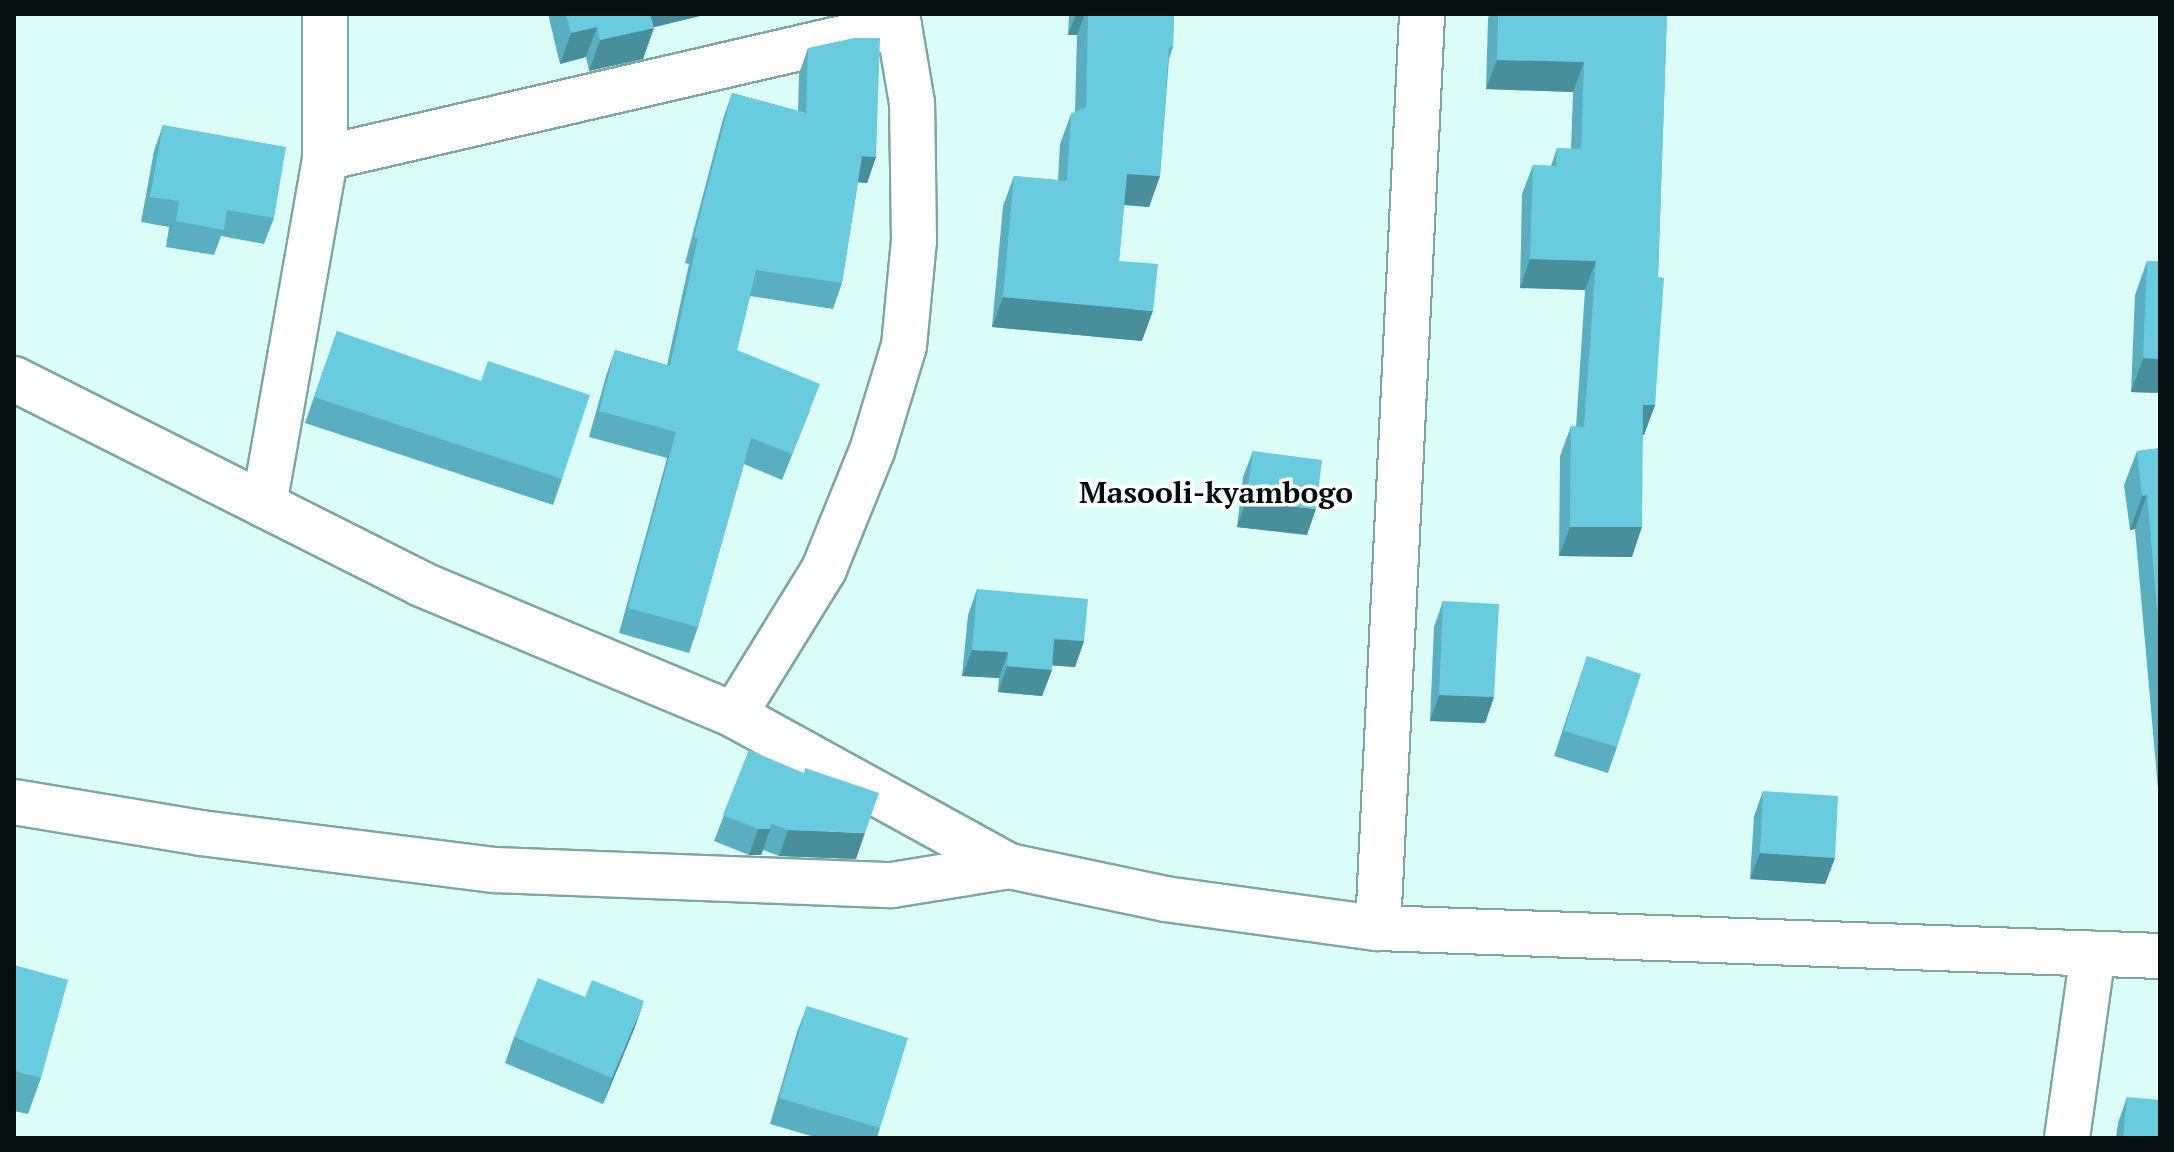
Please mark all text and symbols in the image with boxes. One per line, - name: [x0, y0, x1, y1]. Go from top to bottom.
- district label: Masooli-kyambogo: [1079, 474, 1353, 510]

